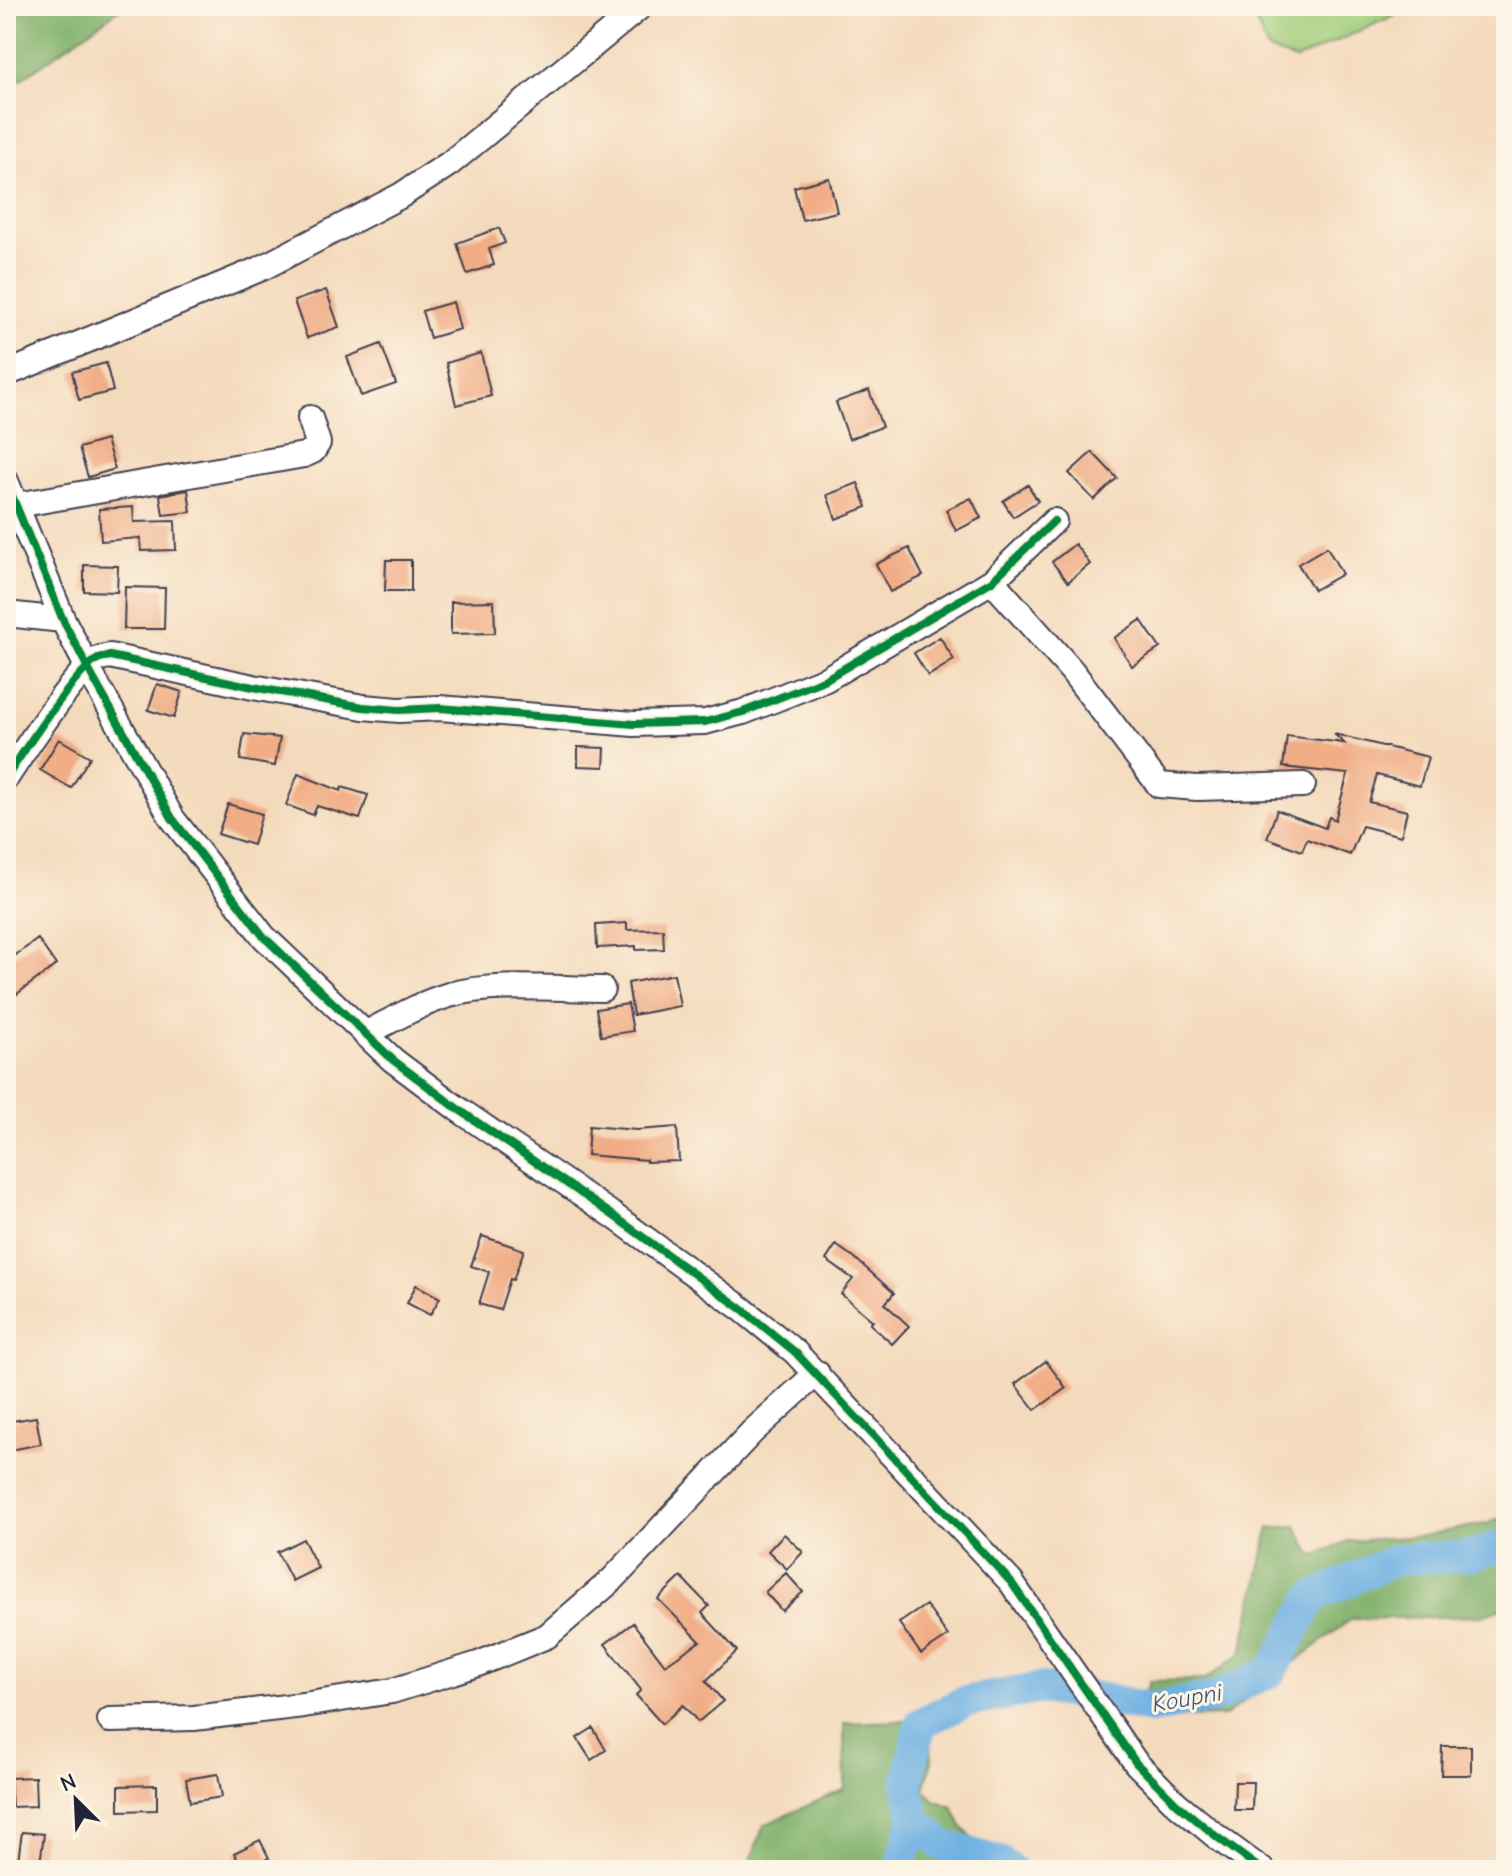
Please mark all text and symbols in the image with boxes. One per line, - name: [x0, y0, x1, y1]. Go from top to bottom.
- water label: Koupni: [1150, 1678, 1225, 1718]
- north arrow: [36, 1760, 116, 1840]
- text: N: [56, 1768, 80, 1797]

